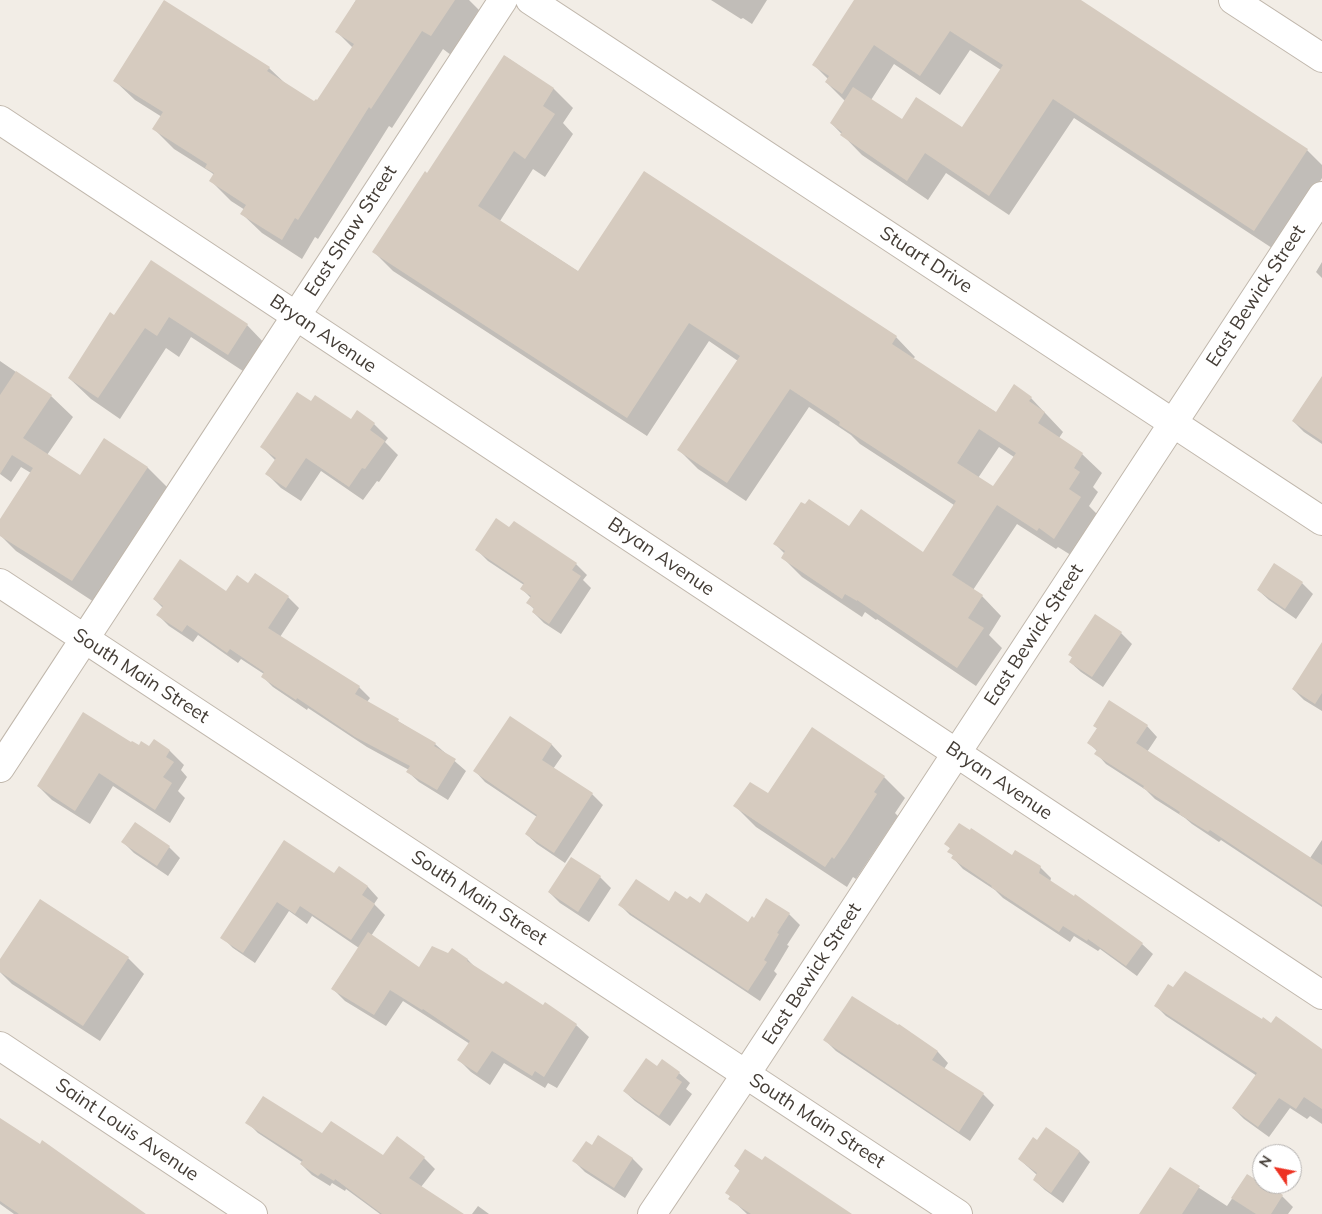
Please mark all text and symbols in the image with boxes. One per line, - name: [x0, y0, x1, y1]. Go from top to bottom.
- street label: East Shaw Street: [300, 161, 402, 301]
- street label: East Bewick Street: [1202, 221, 1310, 371]
- street label: Stuart Drive: [875, 222, 977, 298]
- street label: Bryan Avenue: [265, 290, 381, 378]
- street label: Bryan Avenue: [603, 513, 719, 601]
- street label: East Bewick Street: [980, 560, 1088, 710]
- street label: South Main Street: [69, 624, 213, 728]
- street label: Bryan Avenue: [941, 737, 1057, 825]
- street label: South Main Street: [407, 846, 551, 950]
- street label: East Bewick Street: [758, 899, 866, 1049]
- street label: South Main Street: [745, 1069, 889, 1173]
- street label: Saint Louis Avenue: [51, 1074, 203, 1186]
- north arrow: [1252, 1144, 1302, 1194]
- text: N: [1255, 1152, 1276, 1171]

